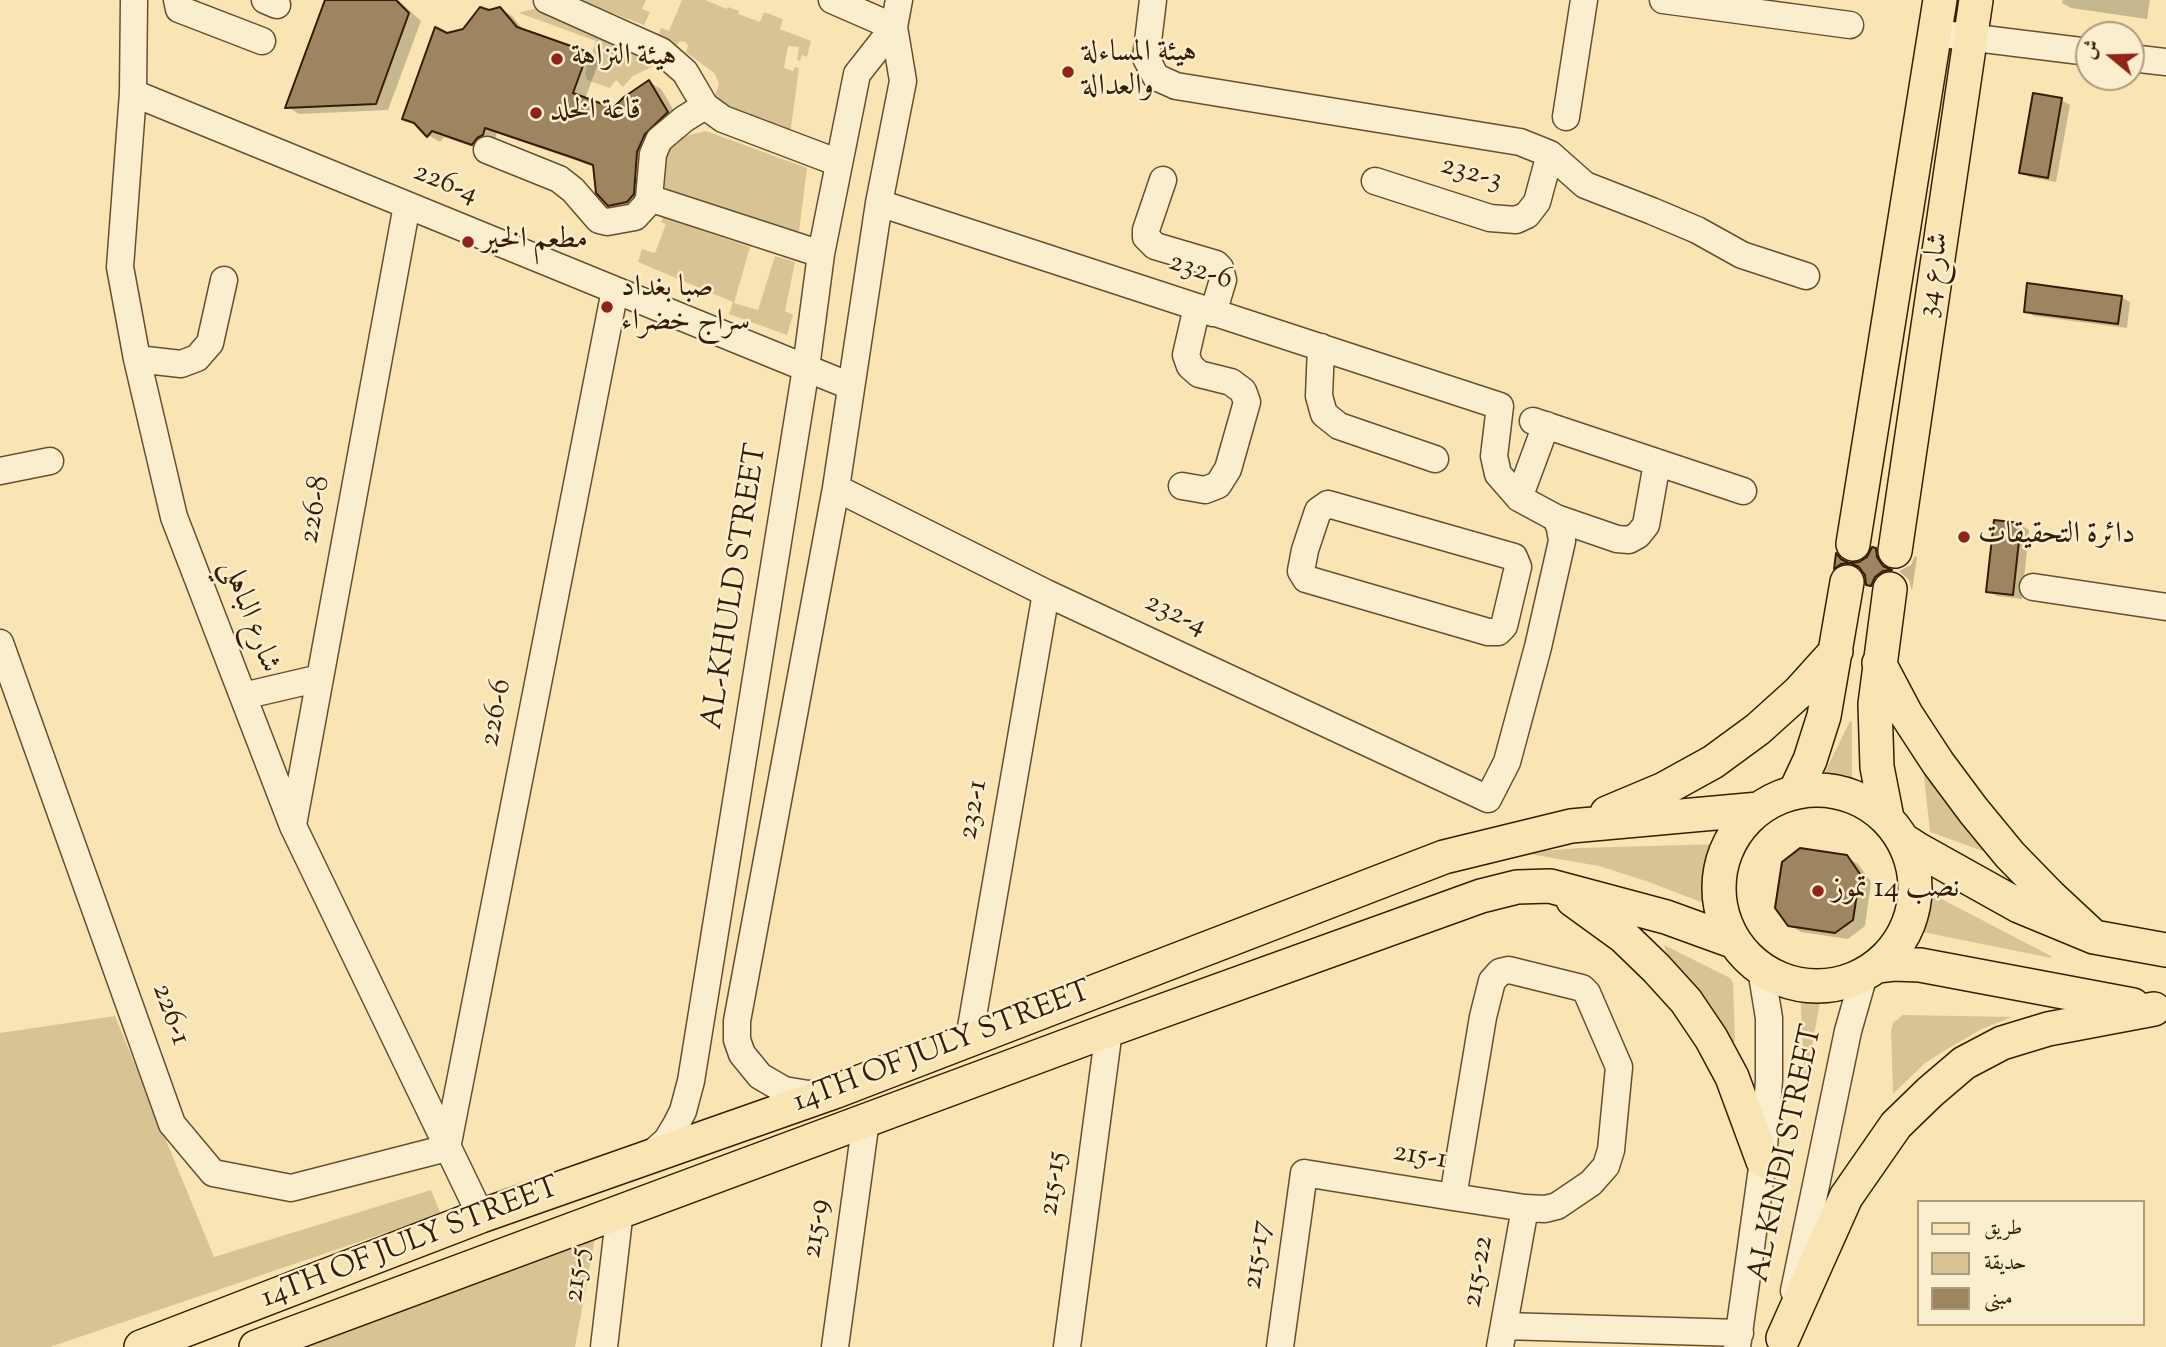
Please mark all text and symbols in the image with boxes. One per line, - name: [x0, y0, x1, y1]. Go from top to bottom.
- north arrow: [2075, 21, 2145, 91]
- text: ش: [2076, 36, 2107, 63]
- place label: هيئة المساءلة والعدالة: [1082, 37, 1197, 107]
- place label: هيئة النزاهة: [571, 41, 677, 77]
- marker: هيئة النزاهة: [549, 51, 565, 67]
- marker: هيئة المساءلة والعدالة: [1060, 64, 1076, 80]
- place label: قاعة الخلد: [550, 95, 641, 131]
- marker: قاعة الخلد: [528, 105, 544, 121]
- street label: 232-3: [1436, 149, 1506, 201]
- street label: 226-4: [407, 156, 483, 214]
- place label: مطعم الخير: [482, 224, 588, 260]
- street label: شارع 34: [1912, 230, 1960, 320]
- marker: مطعم الخير: [460, 234, 476, 250]
- street label: 232-6: [1163, 246, 1237, 300]
- place label: صبا بغداد سراج خضراء: [621, 272, 750, 342]
- marker: صبا بغداد سراج خضراء: [599, 299, 615, 315]
- street label: AL-KHULD STREET: [697, 442, 777, 732]
- street label: 226-8: [293, 473, 341, 547]
- place label: دائرة التحقيقات: [1978, 519, 2135, 555]
- marker: دائرة التحقيقات: [1956, 529, 1972, 545]
- street label: شارع الباهلي: [210, 556, 286, 678]
- street label: 232-4: [1138, 586, 1212, 646]
- street label: 226-6: [474, 676, 522, 750]
- street label: 232-1: [952, 777, 998, 843]
- place label: نصب 14 تموز: [1832, 873, 1959, 909]
- marker: نصب 14 تموز: [1810, 883, 1826, 899]
- street label: 14TH OF JULY STREET: [789, 976, 1097, 1122]
- street label: 226-1: [141, 979, 197, 1051]
- street label: AL KINDI STREET: [1743, 1022, 1833, 1286]
- street label: 215-1: [1390, 1136, 1450, 1180]
- street label: 215-15: [1033, 1149, 1077, 1219]
- street label: 14TH OF JULY STREET: [257, 1172, 565, 1318]
- street label: 215-9: [796, 1197, 840, 1261]
- legend: [1918, 1200, 2145, 1326]
- text: طريق: [1984, 1214, 2022, 1244]
- street label: 215-17: [1236, 1218, 1282, 1292]
- street label: 215-22: [1456, 1233, 1504, 1311]
- street label: 215-5: [558, 1246, 600, 1304]
- text: حديقة: [1984, 1249, 2027, 1279]
- text: مبنى: [1984, 1284, 2013, 1314]

